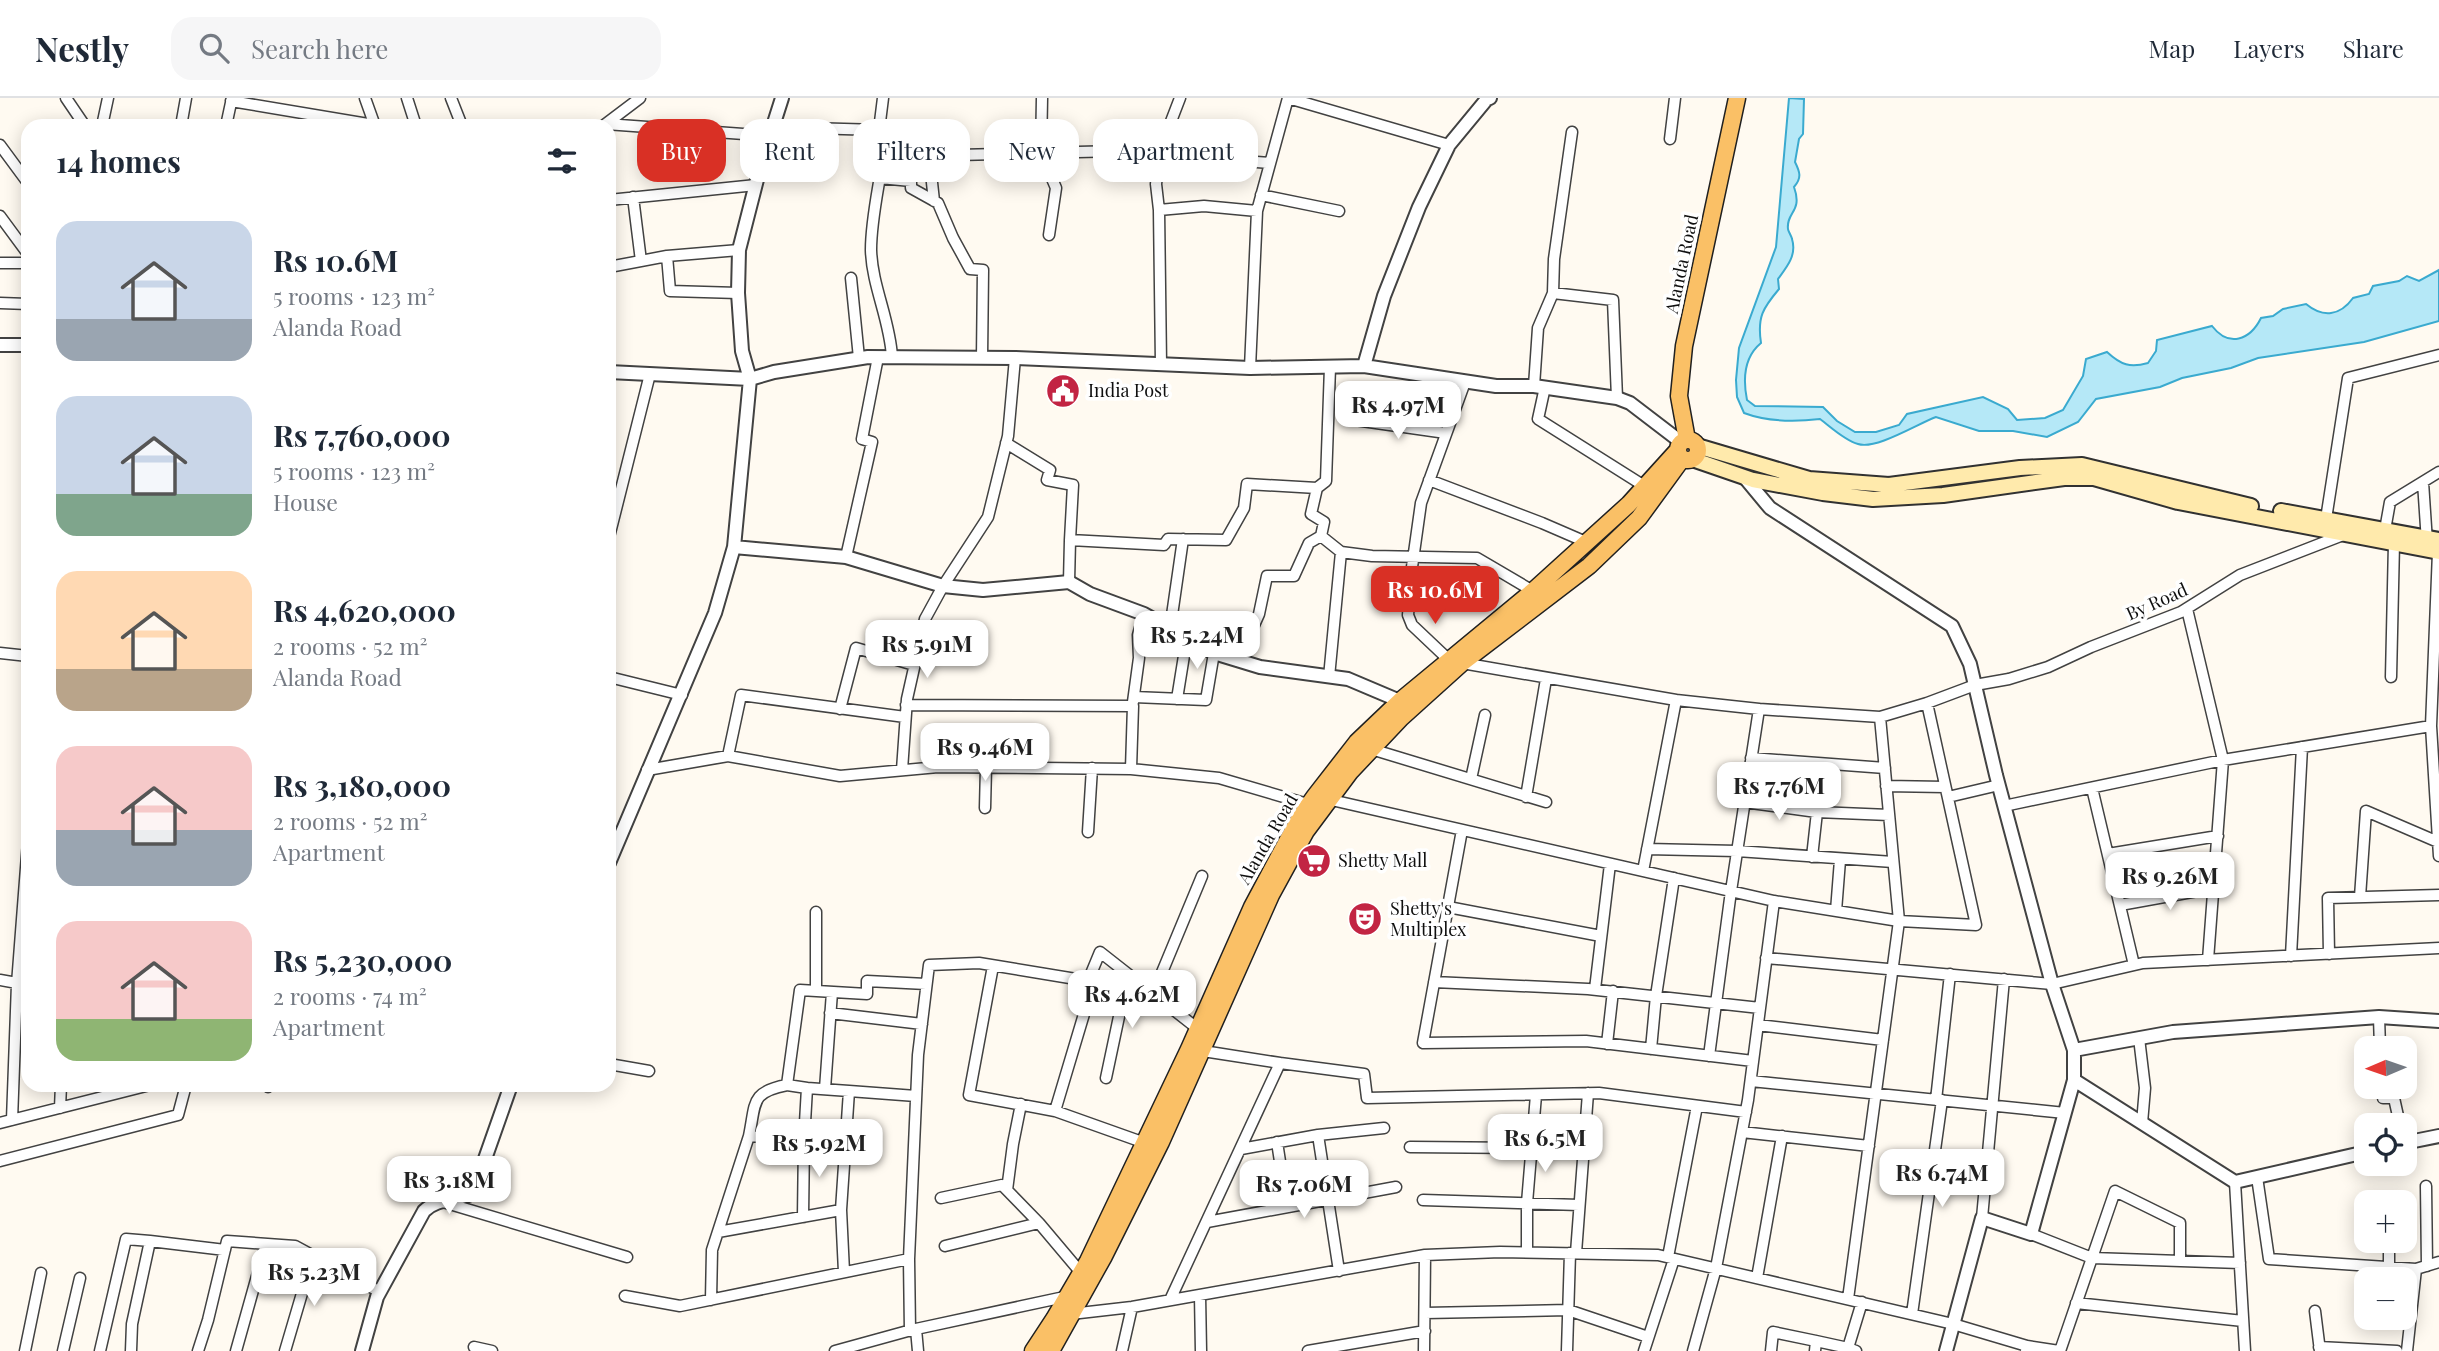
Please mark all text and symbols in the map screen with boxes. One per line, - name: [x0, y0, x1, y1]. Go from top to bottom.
- search box: [171, 17, 661, 80]
- text: Nestly: [35, 26, 129, 70]
- icon: search: [195, 29, 233, 67]
- text: Search here: [251, 31, 389, 66]
- text: Map: [2149, 32, 2195, 64]
- text: Layers: [2233, 32, 2305, 64]
- text: Share: [2343, 32, 2404, 64]
- chip: Buy: [637, 119, 726, 182]
- chip: Rent: [740, 119, 839, 182]
- chip: Filters: [853, 119, 970, 182]
- chip: New: [984, 119, 1079, 182]
- chip: Apartment: [1093, 119, 1258, 182]
- text: 14 homes: [56, 141, 181, 181]
- icon: filters: [543, 142, 581, 180]
- street label: Alanda Road: [1659, 211, 1703, 317]
- text: Rs 10.6M: [273, 240, 398, 280]
- icon: home: [112, 249, 196, 333]
- text: 5 rooms · 123 m²: [273, 280, 435, 311]
- text: Alanda Road: [273, 311, 402, 342]
- public building icon: India Post: [1044, 372, 1082, 410]
- place label: India Post: [1088, 378, 1169, 402]
- pin: Rs 4.97M: [1326, 382, 1470, 441]
- text: Rs 4.97M: [1351, 388, 1445, 419]
- text: Rs 7,760,000: [273, 415, 451, 455]
- icon: home: [112, 424, 196, 508]
- text: 5 rooms · 123 m²: [273, 455, 435, 486]
- text: House: [273, 486, 338, 517]
- pin: Rs 10.6M: [1363, 566, 1507, 626]
- text: Rs 10.6M: [1387, 573, 1483, 604]
- street label: By Road: [2122, 577, 2192, 625]
- text: Rs 4,620,000: [273, 590, 456, 630]
- icon: home: [112, 599, 196, 683]
- pin: Rs 5.24M: [1125, 612, 1269, 671]
- text: Rs 5.24M: [1150, 618, 1244, 649]
- pin: Rs 5.91M: [855, 620, 999, 680]
- text: Rs 5.91M: [881, 627, 973, 658]
- text: 2 rooms · 52 m²: [273, 630, 427, 661]
- text: Alanda Road: [273, 661, 402, 692]
- pin: Rs 9.46M: [913, 724, 1057, 783]
- text: Rs 9.46M: [936, 730, 1034, 761]
- pin: Rs 7.76M: [1707, 762, 1851, 822]
- text: Rs 3,180,000: [273, 765, 451, 805]
- text: Rs 7.76M: [1733, 769, 1825, 800]
- icon: home: [112, 774, 196, 858]
- street label: Alanda Road: [1231, 788, 1303, 889]
- text: 2 rooms · 52 m²: [273, 805, 427, 836]
- text: Apartment: [273, 836, 385, 867]
- supermarket icon: Shetty Mall: [1295, 842, 1333, 880]
- place label: Shetty Mall: [1338, 848, 1427, 872]
- pin: Rs 9.26M: [2098, 852, 2242, 912]
- text: Rs 9.26M: [2121, 859, 2219, 890]
- place label: Shetty's Multiplex: [1390, 896, 1467, 941]
- theatre icon: Shetty's Multiplex: [1346, 900, 1384, 938]
- text: Rs 5,230,000: [273, 940, 452, 980]
- icon: home: [112, 949, 196, 1033]
- pin: Rs 4.62M: [1060, 970, 1204, 1030]
- text: Rs 4.62M: [1084, 977, 1180, 1008]
- text: 2 rooms · 74 m²: [273, 980, 427, 1011]
- text: Apartment: [273, 1011, 385, 1042]
- north arrow: [2354, 1036, 2417, 1099]
- map controls: [2354, 1036, 2417, 1330]
- button: locate: [2354, 1113, 2417, 1176]
- pin: Rs 6.5M: [1480, 1114, 1610, 1174]
- pin: Rs 5.92M: [747, 1119, 891, 1179]
- text: Rs 6.5M: [1504, 1121, 1586, 1152]
- text: Rs 5.92M: [772, 1126, 866, 1157]
- pin: Rs 6.74M: [1870, 1150, 2014, 1209]
- pin: Rs 3.18M: [377, 1156, 521, 1216]
- text: Rs 6.74M: [1895, 1156, 1989, 1187]
- pin: Rs 7.06M: [1232, 1160, 1376, 1220]
- text: Rs 3.18M: [403, 1163, 495, 1194]
- text: Rs 7.06M: [1256, 1167, 1352, 1198]
- button: +: [2354, 1190, 2417, 1253]
- pin: Rs 5.23M: [242, 1248, 386, 1308]
- text: Rs 5.23M: [267, 1255, 361, 1286]
- button: −: [2354, 1267, 2417, 1330]

